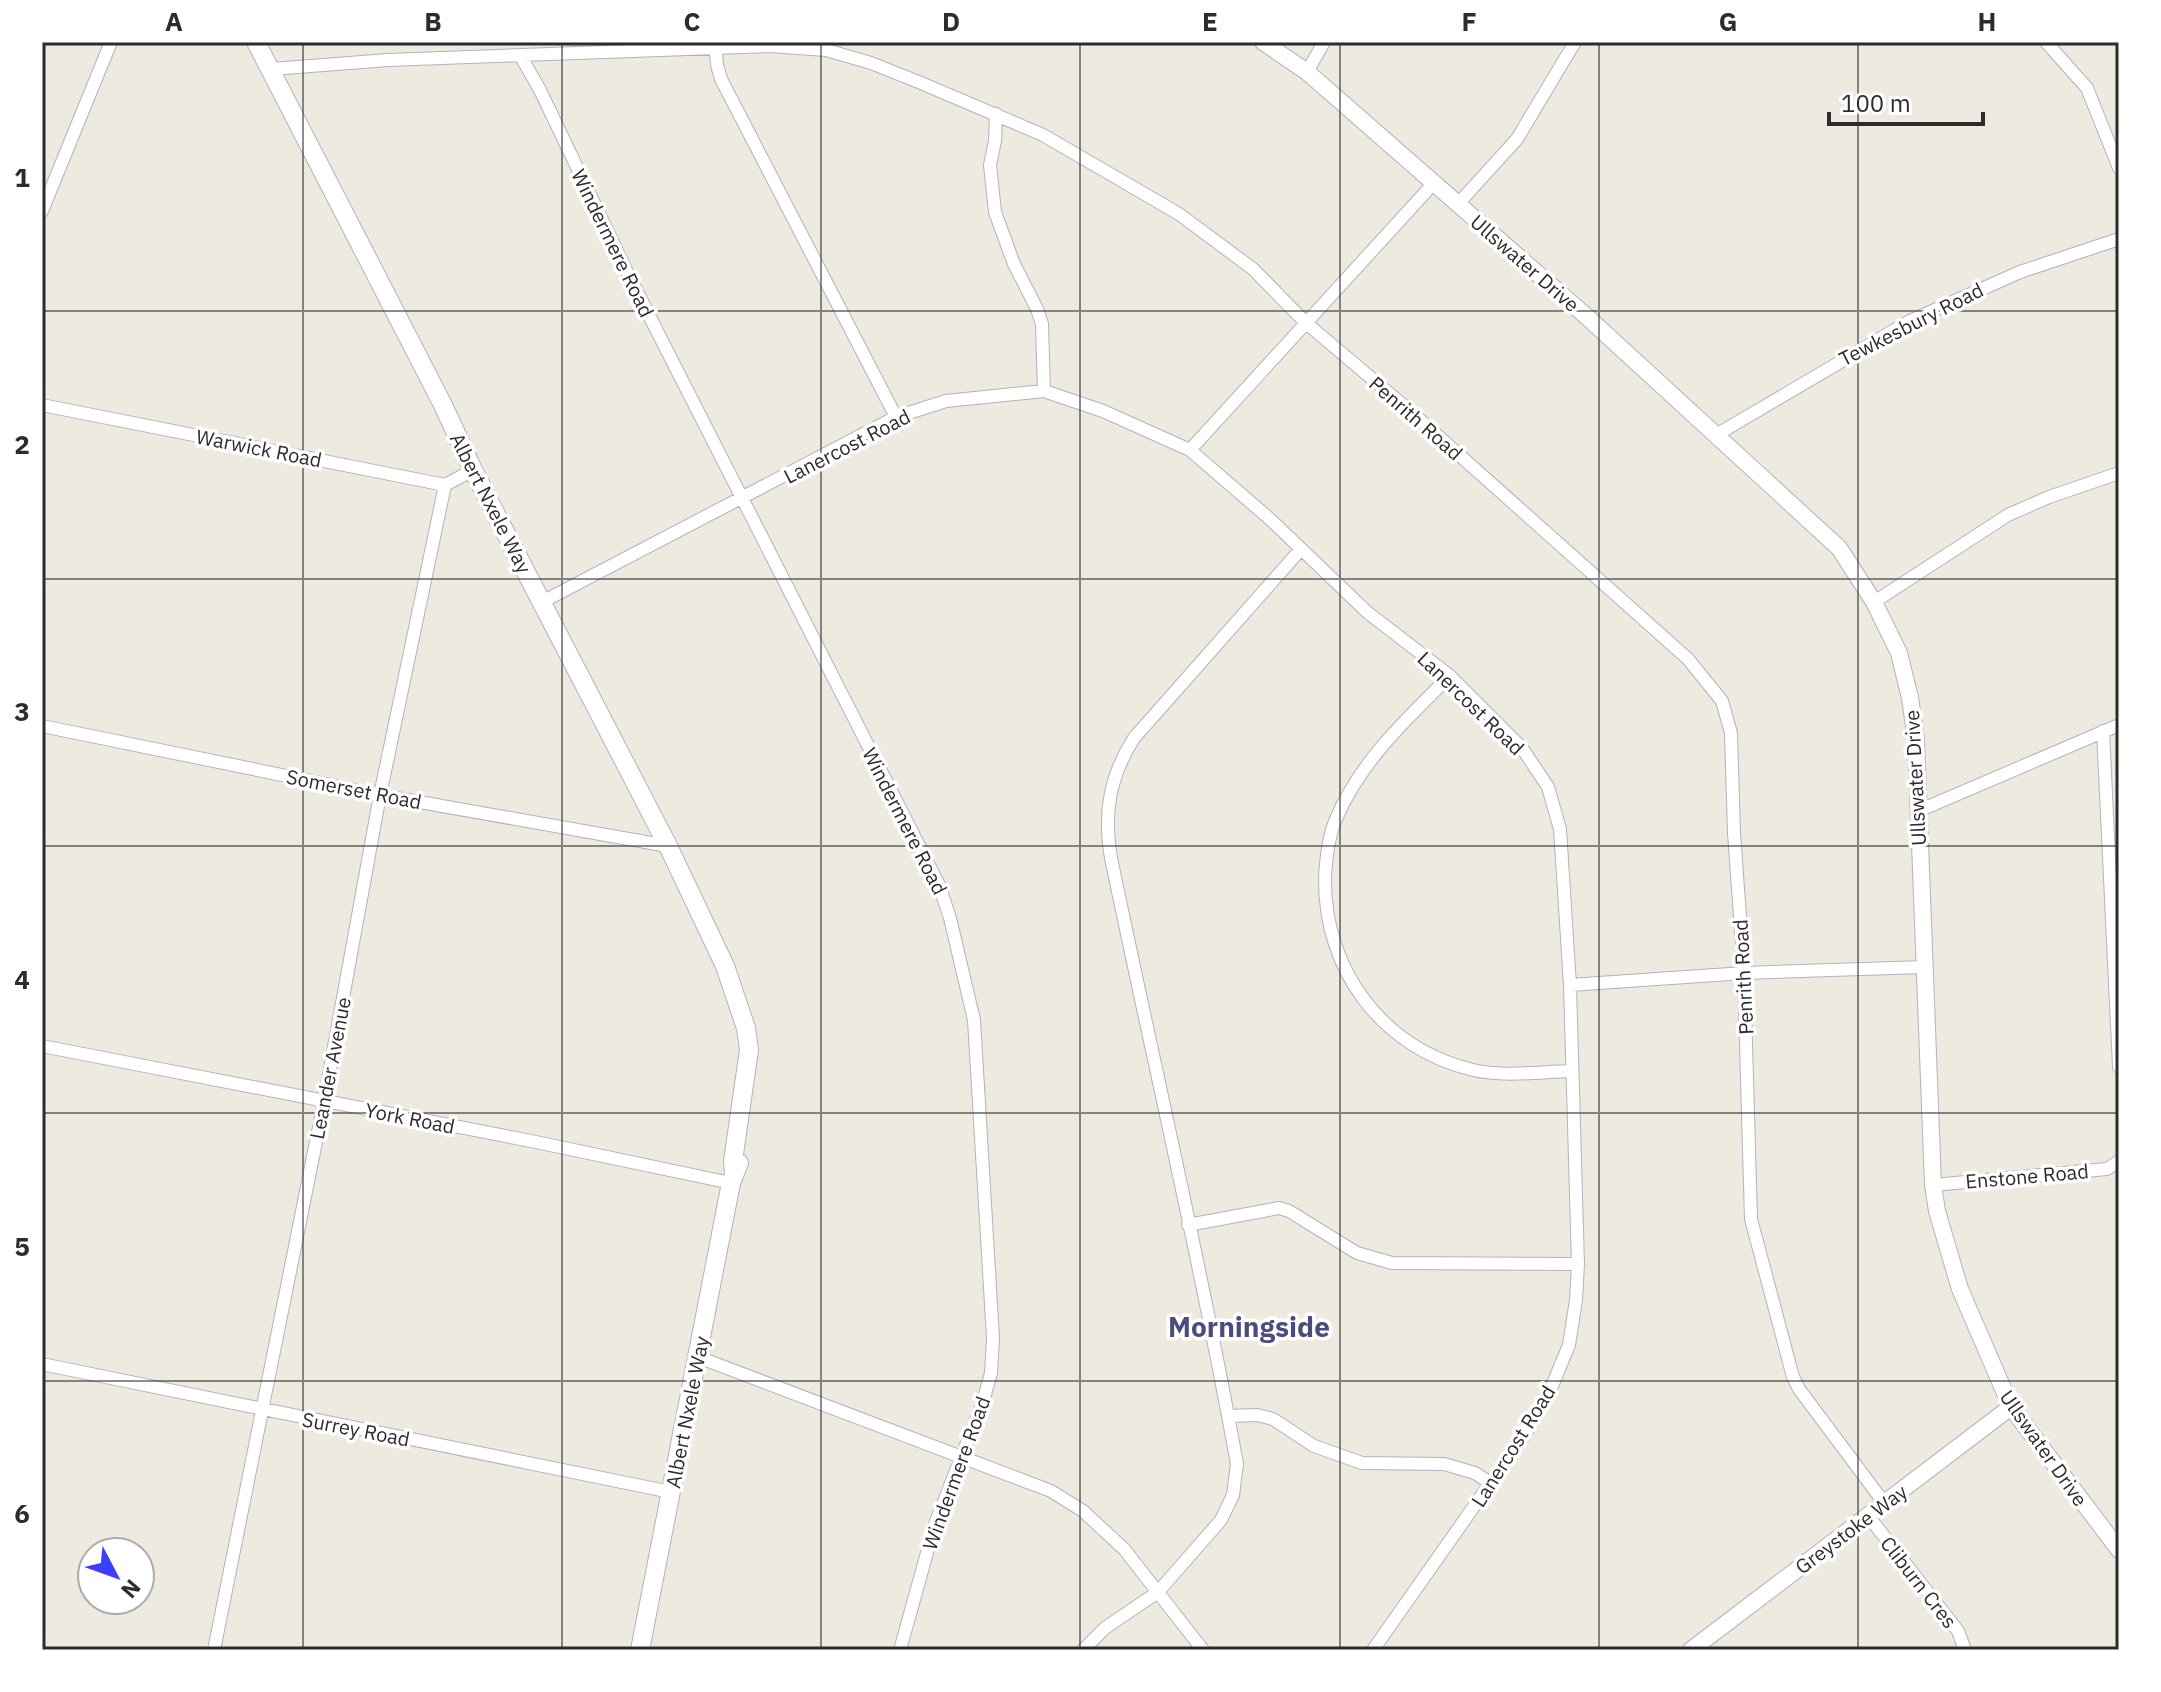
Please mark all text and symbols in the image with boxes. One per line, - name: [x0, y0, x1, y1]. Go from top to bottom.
- text: A: [165, 4, 183, 38]
- text: B: [424, 4, 442, 38]
- text: C: [684, 4, 701, 38]
- text: D: [942, 4, 960, 38]
- text: E: [1202, 4, 1218, 38]
- text: F: [1461, 4, 1477, 38]
- text: G: [1719, 4, 1737, 38]
- text: H: [1978, 4, 1996, 38]
- scale bar: [1829, 76, 1983, 126]
- text: 100 m: [1841, 87, 1911, 119]
- text: 1: [14, 160, 30, 194]
- street label: Windermere Road: [565, 165, 661, 321]
- street label: Ullswater Drive: [1465, 208, 1585, 318]
- street label: Tewkesbury Road: [1834, 276, 1988, 372]
- street label: Penrith Road: [1364, 370, 1468, 466]
- street label: Lanercost Road: [779, 402, 915, 490]
- street label: Warwick Road: [194, 423, 324, 473]
- text: 2: [14, 427, 30, 461]
- street label: Albert Nxele Way: [444, 428, 538, 578]
- street label: Lanercost Road: [1412, 645, 1530, 761]
- text: 3: [14, 694, 30, 728]
- street label: Ullswater Drive: [1898, 709, 1932, 847]
- street label: Windermere Road: [856, 743, 954, 899]
- street label: Somerset Road: [284, 763, 424, 815]
- street label: Penrith Road: [1726, 919, 1760, 1035]
- text: 4: [14, 962, 30, 996]
- street label: Leander Avenue: [303, 995, 357, 1141]
- street label: York Road: [363, 1096, 457, 1140]
- street label: Enstone Road: [1964, 1157, 2090, 1195]
- text: 5: [14, 1229, 30, 1263]
- district label: Morningside: [1168, 1308, 1330, 1345]
- street label: Albert Nxele Way: [659, 1334, 715, 1490]
- street label: Lanercost Road: [1465, 1380, 1561, 1512]
- street label: Ullswater Drive: [1994, 1384, 2094, 1512]
- street label: Windermere Road: [916, 1393, 996, 1553]
- street label: Surrey Road: [300, 1405, 412, 1453]
- street label: Greystoke Way: [1789, 1478, 1913, 1580]
- text: 6: [14, 1496, 30, 1530]
- street label: Cliburn Cres: [1875, 1530, 1963, 1634]
- north arrow: [76, 1536, 156, 1616]
- text: N: [115, 1574, 148, 1605]

